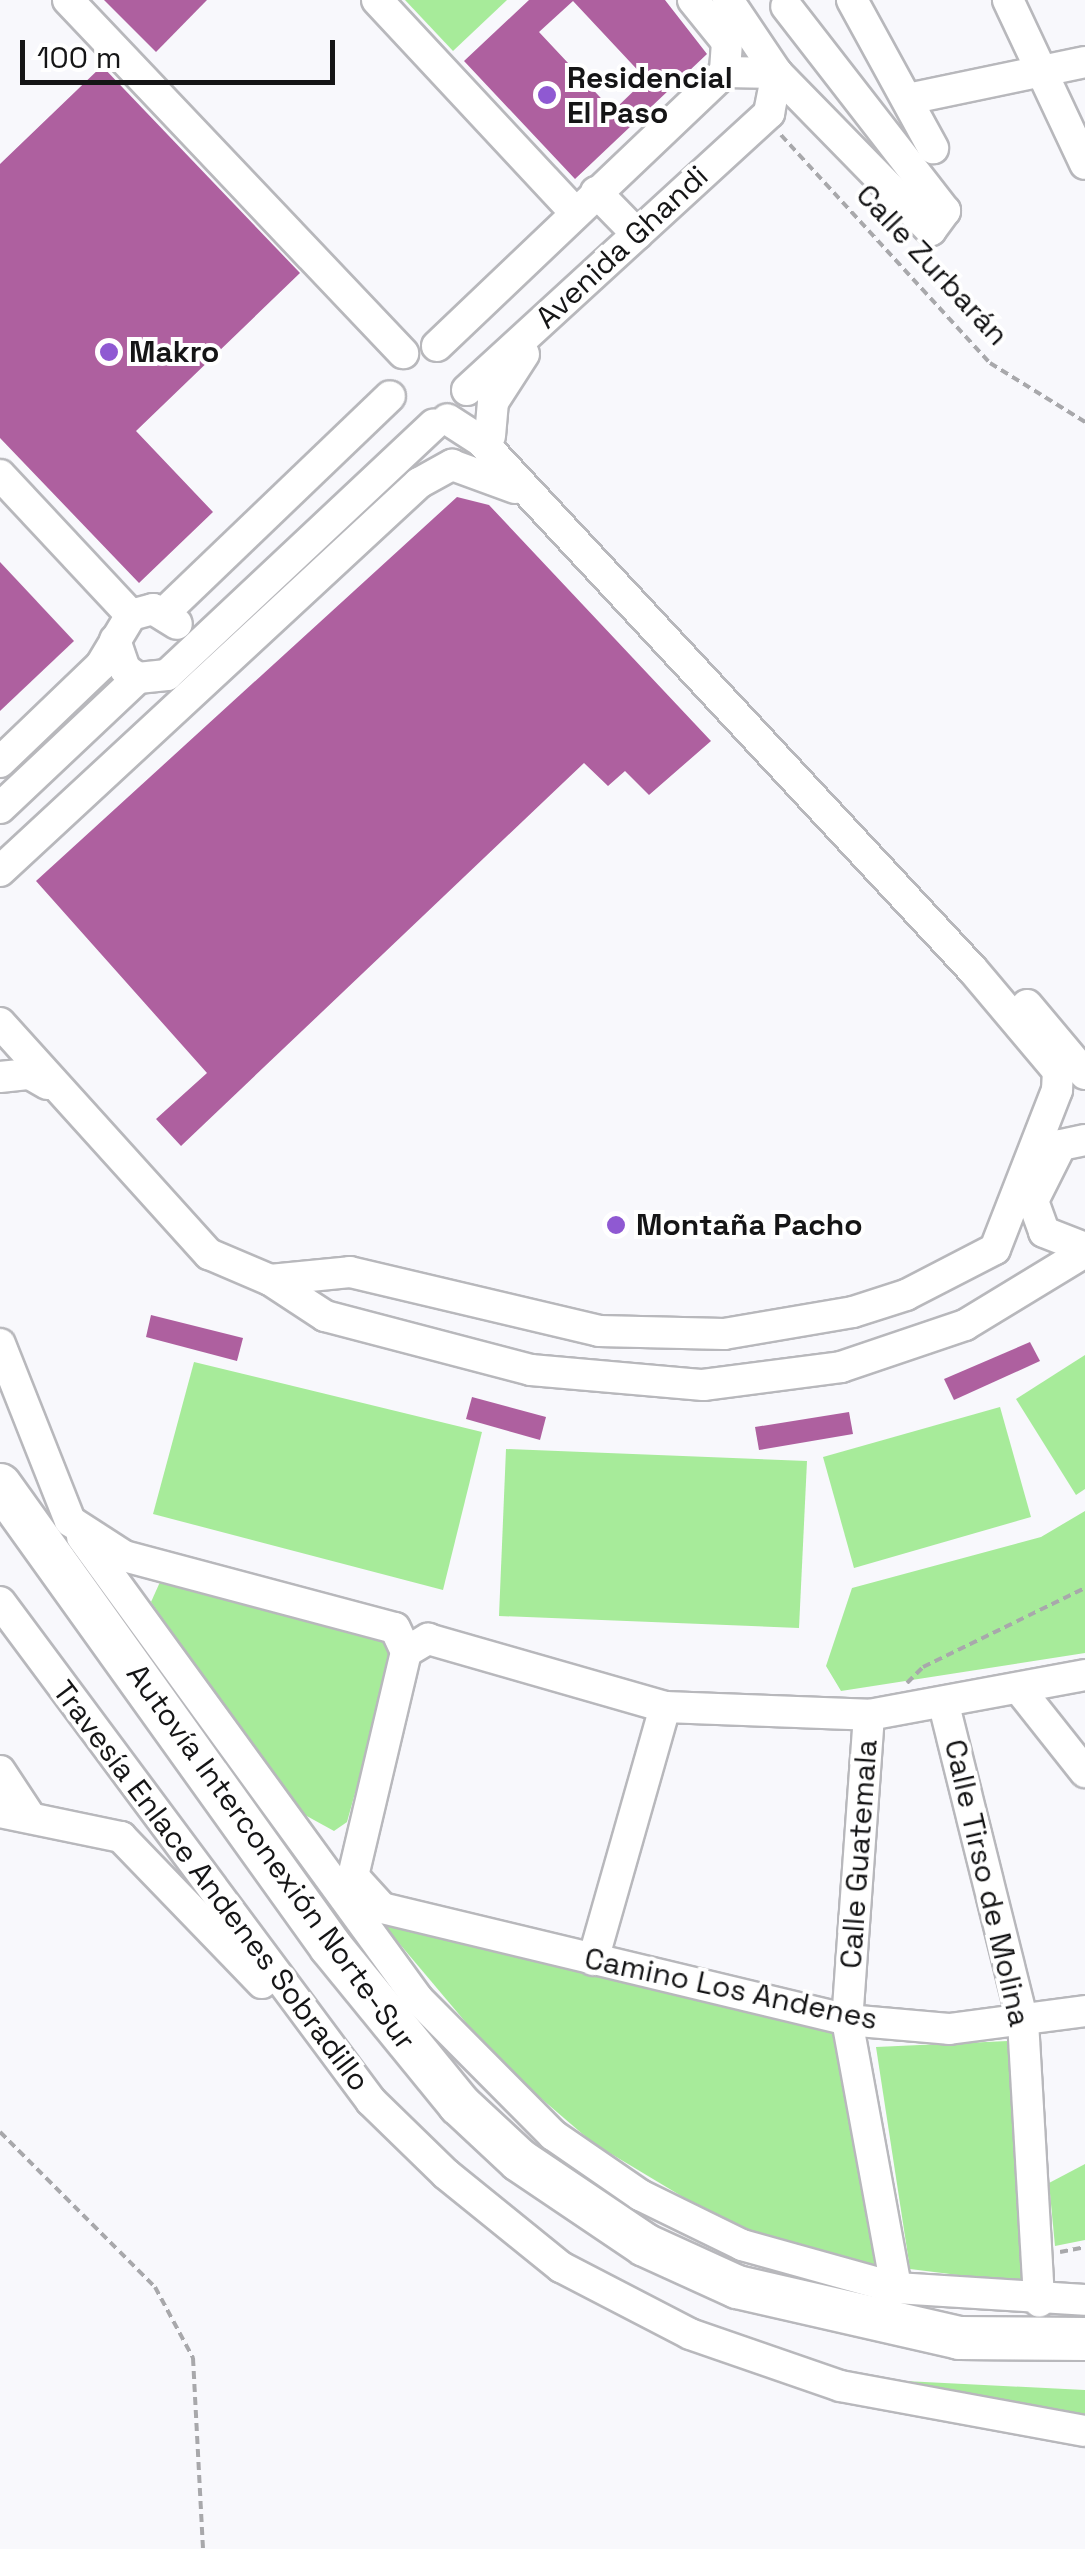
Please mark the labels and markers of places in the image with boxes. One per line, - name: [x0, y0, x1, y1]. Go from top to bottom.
- place label: Residencial El Paso: [567, 60, 733, 130]
- marker: Residencial El Paso: [536, 84, 558, 106]
- place label: Makro: [129, 334, 219, 370]
- marker: Makro: [98, 341, 120, 363]
- place label: Montaña Pacho: [636, 1207, 863, 1243]
- marker: Montaña Pacho: [605, 1214, 627, 1236]

